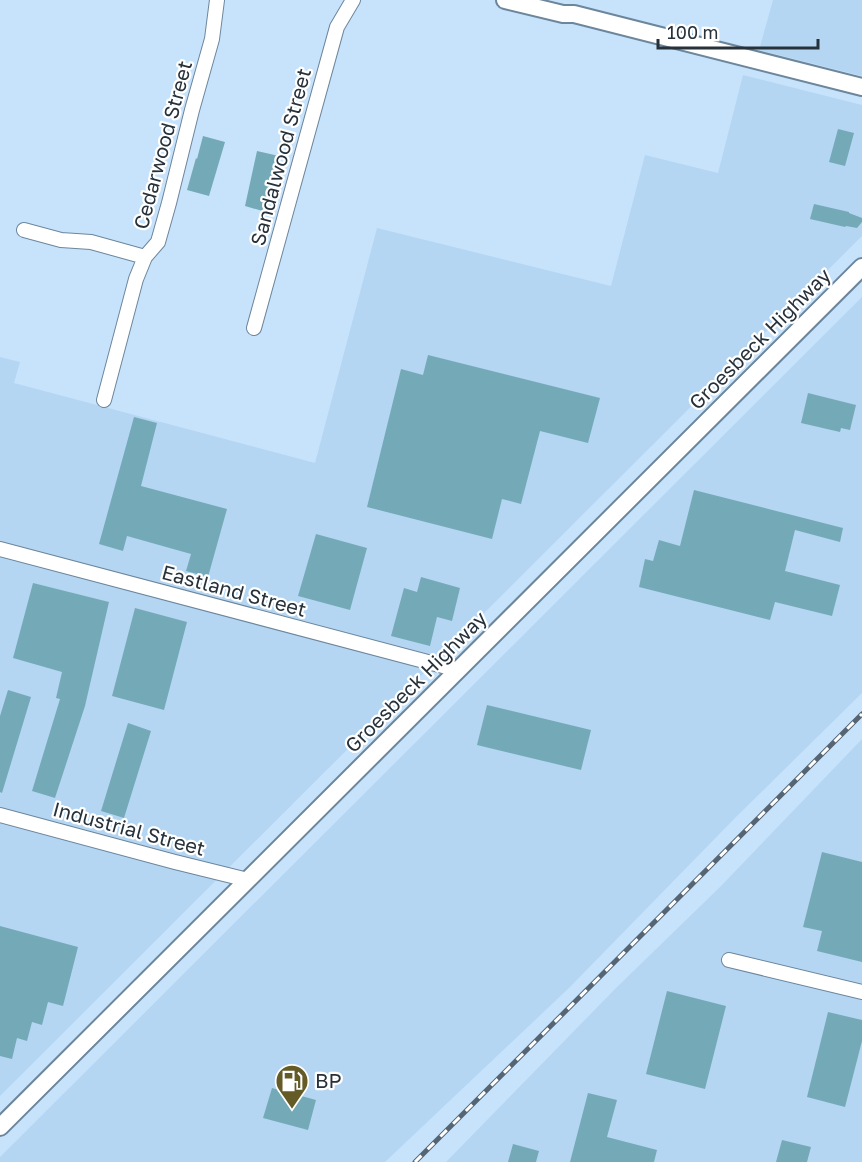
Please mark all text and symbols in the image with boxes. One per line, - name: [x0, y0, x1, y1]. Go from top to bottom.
- scale bar: [658, 12, 818, 50]
- text: 100 m: [667, 21, 718, 43]
- street label: Cedarwood Street: [128, 58, 196, 232]
- street label: Sandalwood Street: [245, 65, 315, 248]
- street label: Groesbeck Highway: [684, 263, 835, 414]
- street label: Eastland Street: [159, 559, 309, 621]
- street label: Groesbeck Highway: [340, 606, 491, 757]
- street label: Industrial Street: [51, 796, 208, 860]
- fuel station icon: BP: [274, 1063, 310, 1110]
- place label: BP: [315, 1068, 342, 1092]

